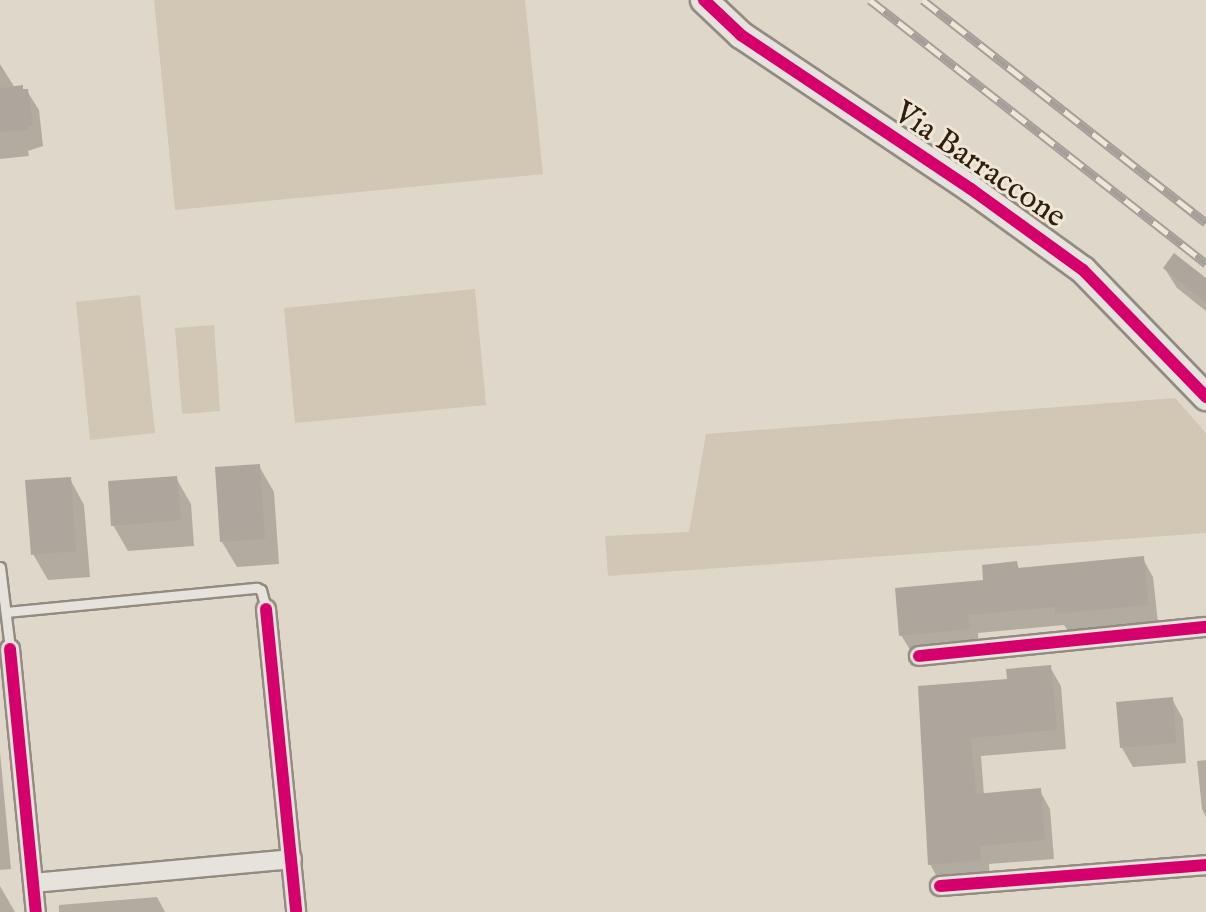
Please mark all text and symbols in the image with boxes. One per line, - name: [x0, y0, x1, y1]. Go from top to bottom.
- street label: Via Barraccone: [886, 94, 1072, 238]

